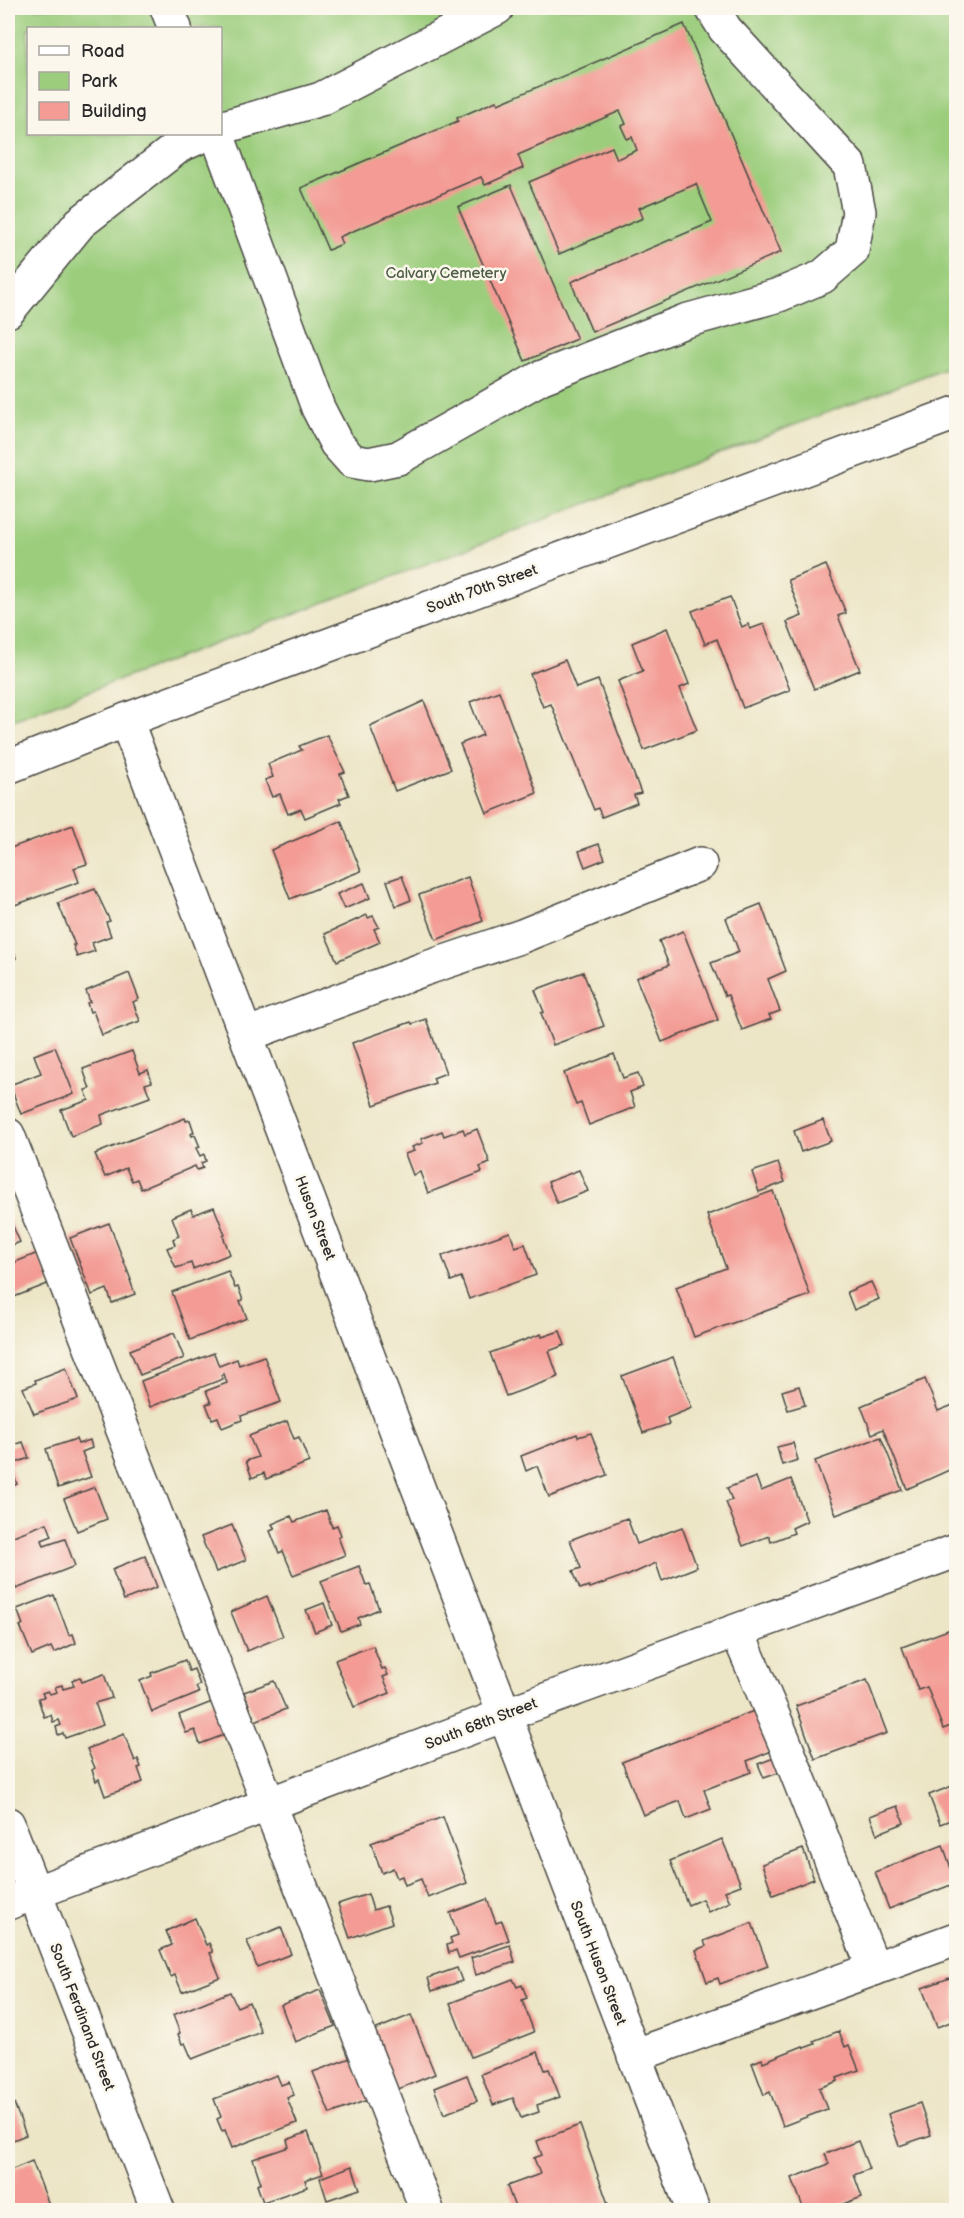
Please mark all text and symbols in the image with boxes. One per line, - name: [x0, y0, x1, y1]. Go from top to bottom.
- legend: [27, 27, 222, 135]
- text: Road: [81, 41, 125, 62]
- text: Park: [81, 71, 117, 92]
- text: Building: [81, 101, 147, 122]
- park label: Calvary Cemetery: [386, 264, 507, 283]
- street label: South 70th Street: [424, 560, 540, 618]
- street label: Huson Street: [290, 1173, 340, 1263]
- street label: South 68th Street: [422, 1694, 540, 1754]
- street label: South Huson Street: [566, 1898, 631, 2028]
- street label: South Ferdinand Street: [45, 1941, 119, 2094]

